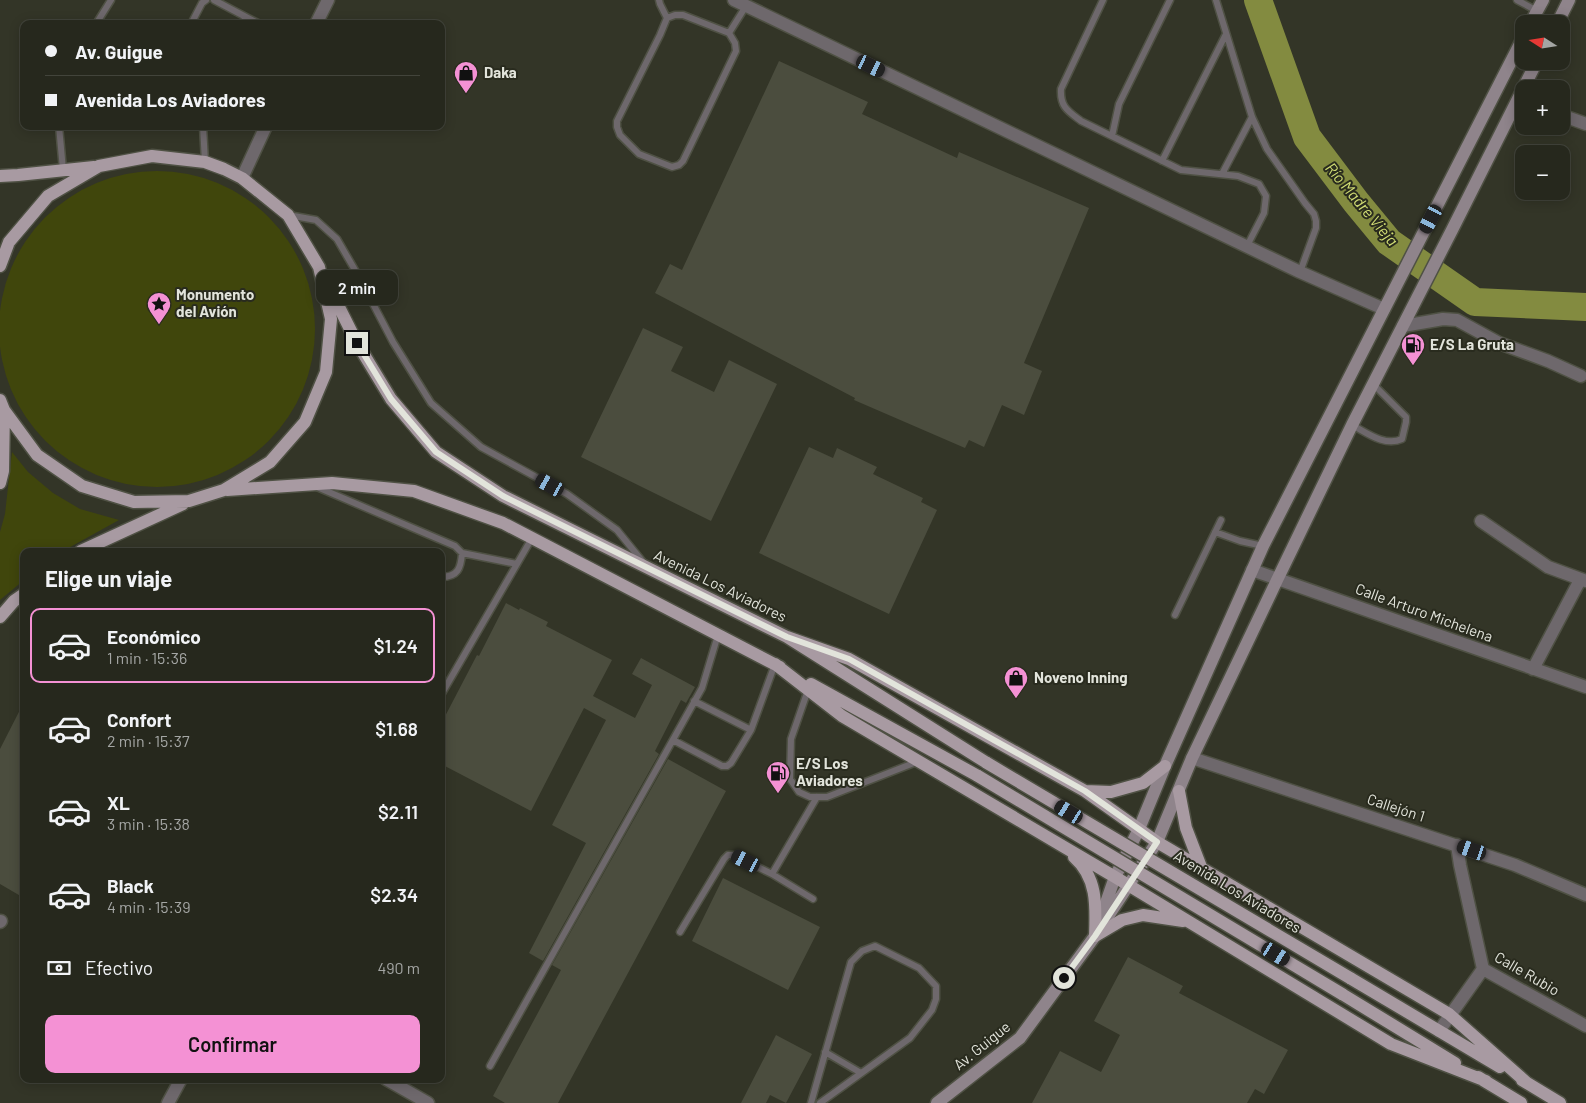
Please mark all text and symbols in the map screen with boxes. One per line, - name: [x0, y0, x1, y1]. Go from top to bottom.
- north arrow: [1515, 15, 1570, 70]
- map controls: [1515, 15, 1570, 200]
- text: Av. Guigue: [75, 40, 163, 63]
- car: [854, 53, 887, 79]
- shop icon: Daka: [453, 60, 479, 94]
- place label: Daka: [484, 63, 517, 81]
- button: +: [1515, 80, 1570, 135]
- text: Avenida Los Aviadores: [75, 88, 266, 111]
- button: −: [1515, 145, 1570, 200]
- water label: Río Madre Vieja: [1322, 158, 1403, 249]
- car: [1417, 202, 1444, 236]
- callout: 2 min: [316, 270, 398, 306]
- text: 2 min: [338, 278, 376, 297]
- place label: Monumento del Avión: [176, 285, 254, 320]
- place icon: Monumento del Avión: [146, 291, 172, 325]
- route end: [346, 332, 368, 354]
- fuel station icon: E/S La Gruta: [1400, 332, 1426, 366]
- place label: E/S La Gruta: [1430, 335, 1514, 353]
- car: [533, 471, 566, 499]
- street label: Avenida Los Aviadores: [651, 545, 790, 625]
- text: Elige un viaje: [45, 565, 172, 591]
- street label: Calle Arturo Michelena: [1353, 579, 1496, 645]
- icon: car: [47, 623, 92, 668]
- text: Económico: [107, 625, 201, 648]
- text: $1.24: [374, 634, 418, 657]
- text: 1 min · 15:36: [107, 648, 187, 667]
- shop icon: Noveno Inning: [1003, 665, 1029, 699]
- place label: Noveno Inning: [1034, 668, 1128, 686]
- icon: car: [47, 706, 92, 751]
- text: Confort: [107, 708, 171, 731]
- text: $1.68: [375, 717, 418, 740]
- text: 2 min · 15:37: [107, 731, 190, 750]
- place label: E/S Los Aviadores: [796, 754, 863, 789]
- fuel station icon: E/S Los Aviadores: [765, 760, 791, 794]
- icon: car: [47, 789, 92, 834]
- street label: Callejón 1: [1365, 789, 1427, 825]
- text: XL: [107, 791, 130, 814]
- car: [1052, 798, 1085, 826]
- text: $2.11: [378, 800, 418, 823]
- text: 3 min · 15:38: [107, 814, 190, 833]
- car: [1455, 838, 1488, 862]
- street label: Avenida Los Aviadores: [1171, 846, 1304, 936]
- car: [729, 848, 762, 874]
- icon: car: [47, 872, 92, 917]
- text: Black: [107, 874, 154, 897]
- text: $2.34: [370, 883, 418, 906]
- text: 4 min · 15:39: [107, 897, 191, 916]
- car: [1259, 940, 1292, 968]
- street label: Calle Rubio: [1492, 947, 1563, 999]
- icon: cash: [45, 954, 73, 982]
- text: Efectivo: [85, 956, 153, 979]
- text: 490 m: [377, 958, 420, 977]
- route start: [1053, 967, 1075, 989]
- button: Confirmar: [45, 1015, 420, 1073]
- street label: Av. Guigue: [949, 1017, 1013, 1073]

